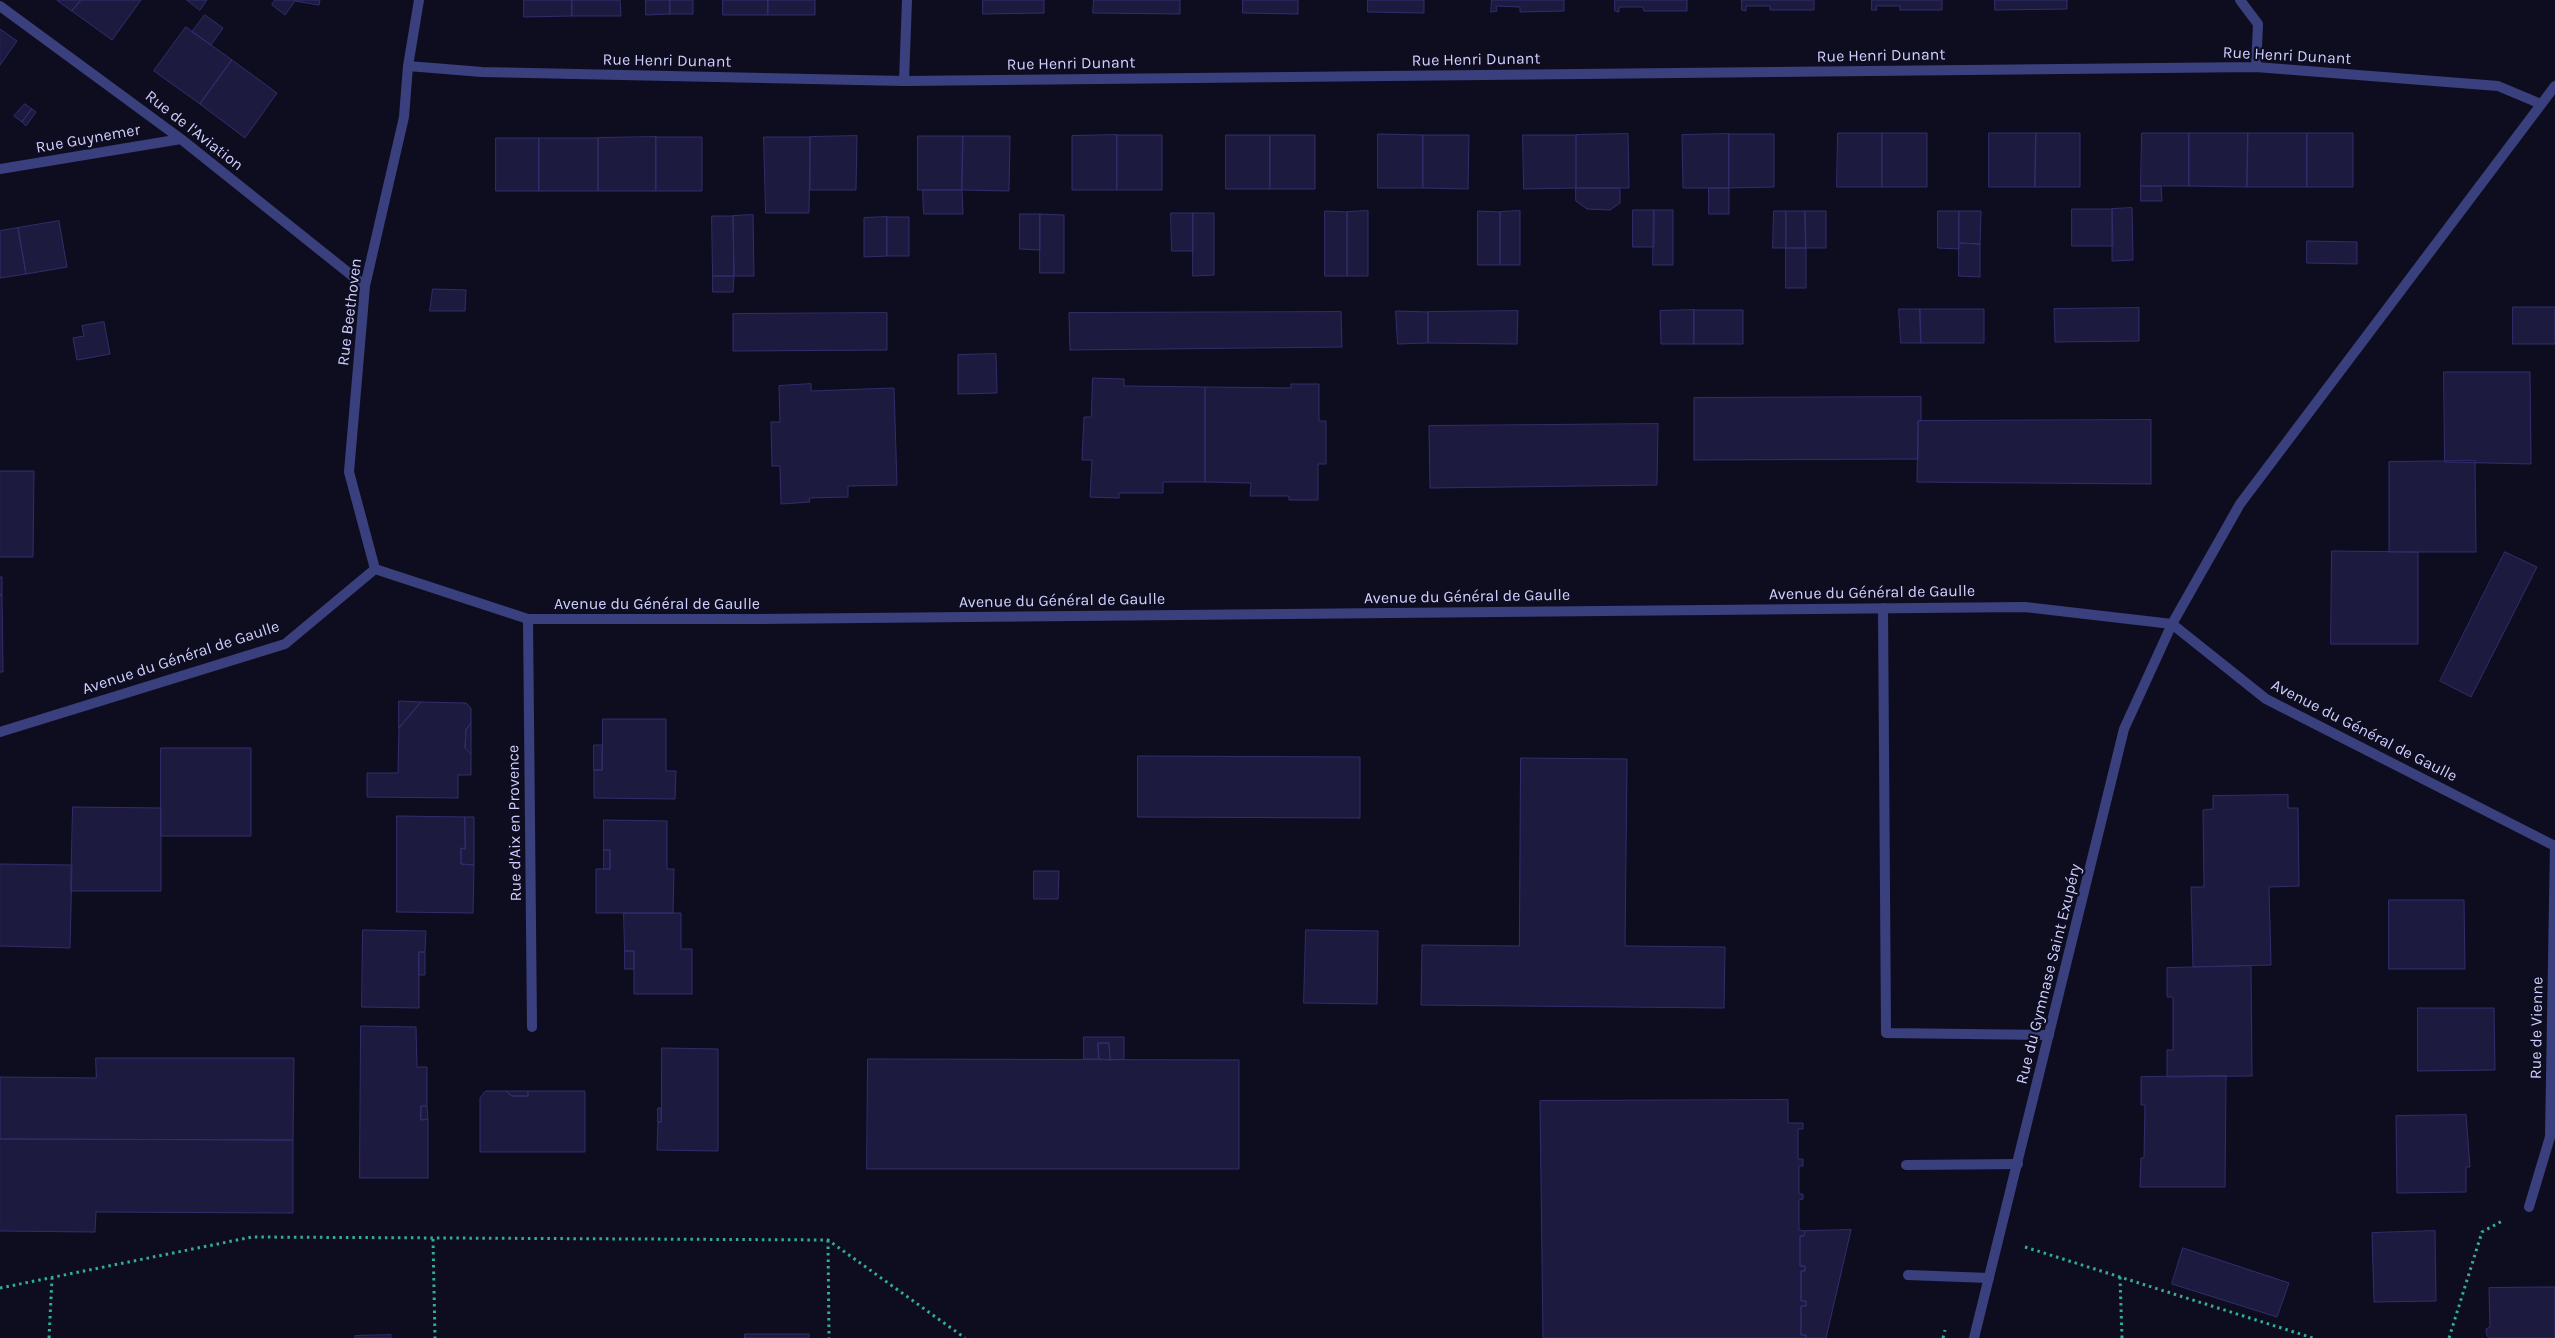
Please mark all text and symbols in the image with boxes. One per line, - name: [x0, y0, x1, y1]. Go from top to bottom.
- street label: Rue Henri Dunant: [2222, 43, 2352, 69]
- street label: Rue Henri Dunant: [1816, 45, 1946, 67]
- street label: Rue Henri Dunant: [1411, 49, 1541, 71]
- street label: Rue Henri Dunant: [602, 50, 732, 72]
- street label: Rue Henri Dunant: [1006, 53, 1136, 75]
- street label: Rue de l'Aviation: [141, 87, 247, 175]
- street label: Rue Guynemer: [34, 120, 142, 158]
- street label: Rue Beethoven: [334, 257, 366, 367]
- street label: Avenue du Général de Gaulle: [1769, 582, 1975, 604]
- street label: Avenue du Général de Gaulle: [1364, 586, 1570, 608]
- street label: Avenue du Général de Gaulle: [959, 590, 1165, 612]
- street label: Avenue du Général de Gaulle: [554, 594, 760, 614]
- street label: Avenue du Général de Gaulle: [80, 617, 282, 699]
- street label: Avenue du Général de Gaulle: [2268, 676, 2460, 786]
- street label: Rue d'Aix en Provence: [504, 745, 526, 901]
- street label: Rue du Gymnase Saint Exupéry: [2012, 862, 2086, 1086]
- street label: Rue de Vienne: [2527, 977, 2547, 1079]

